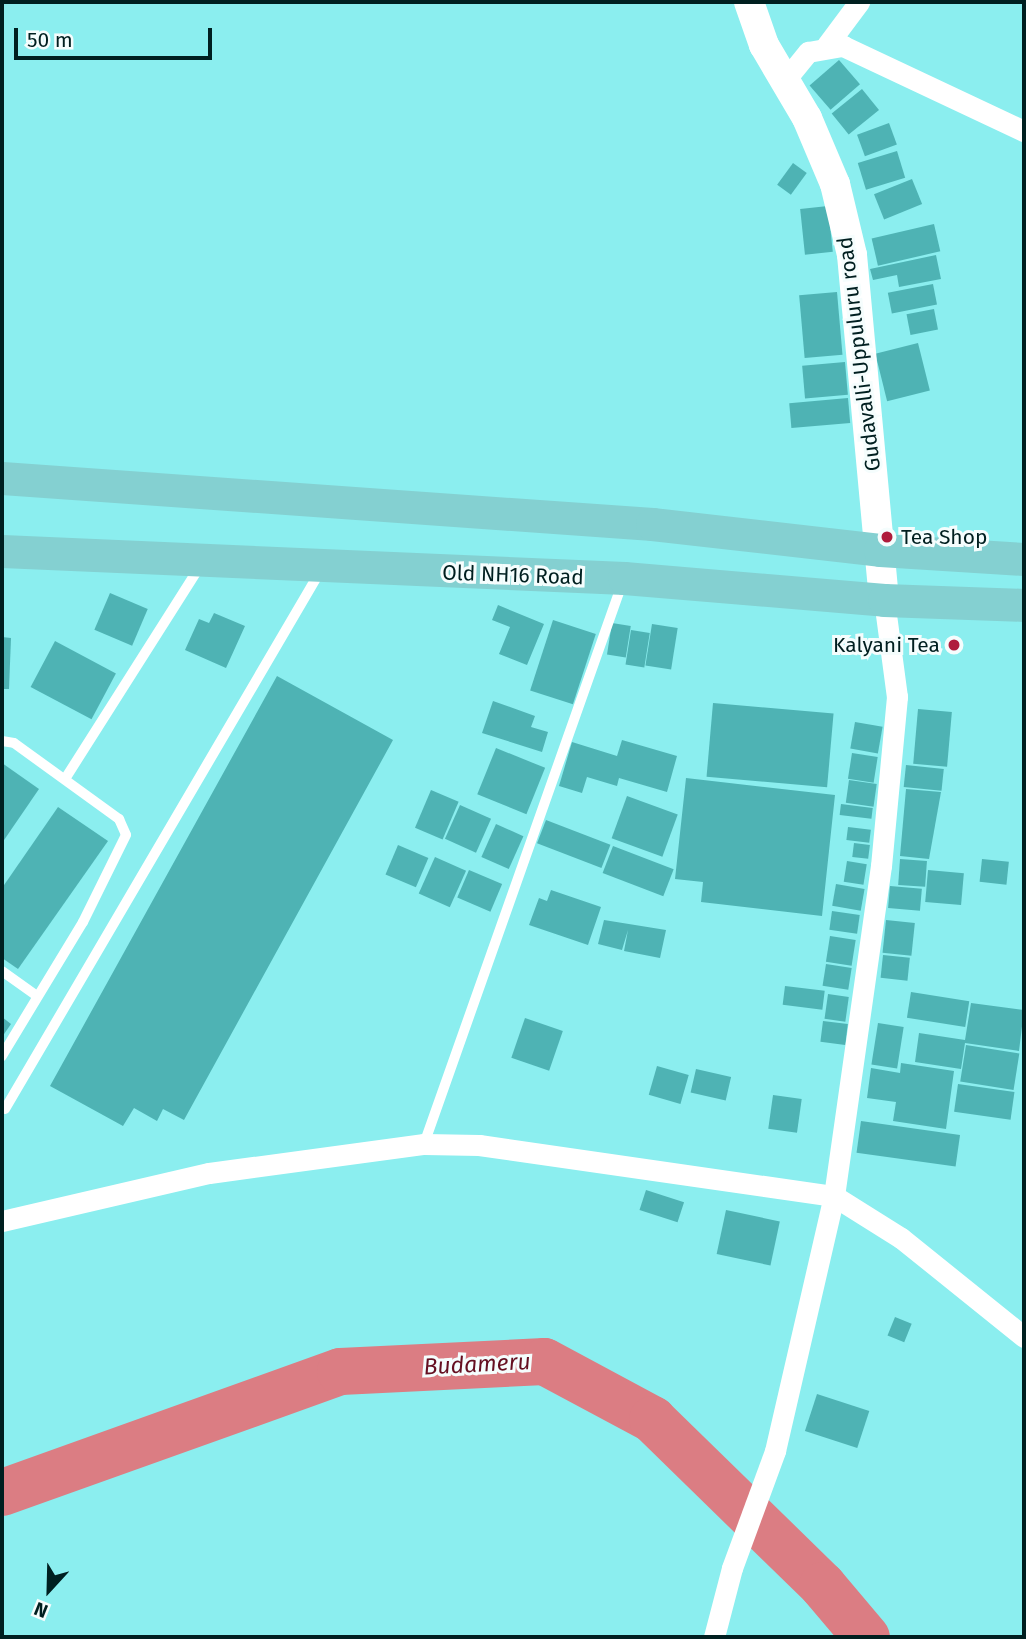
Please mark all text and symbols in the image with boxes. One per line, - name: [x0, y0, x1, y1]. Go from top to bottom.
- scale bar: [18, 14, 215, 58]
- text: 50 m: [27, 27, 73, 53]
- street label: Gudavalli-Uppuluru road: [832, 235, 886, 473]
- place label: Tea Shop: [901, 524, 987, 550]
- marker: Tea Shop: [879, 529, 895, 545]
- street label: Old NH16 Road: [442, 560, 584, 590]
- place label: Kalyani Tea: [833, 632, 940, 658]
- marker: Kalyani Tea: [946, 637, 962, 653]
- water label: Budameru: [423, 1347, 531, 1381]
- north arrow: [14, 1555, 84, 1625]
- text: N: [31, 1597, 51, 1623]

